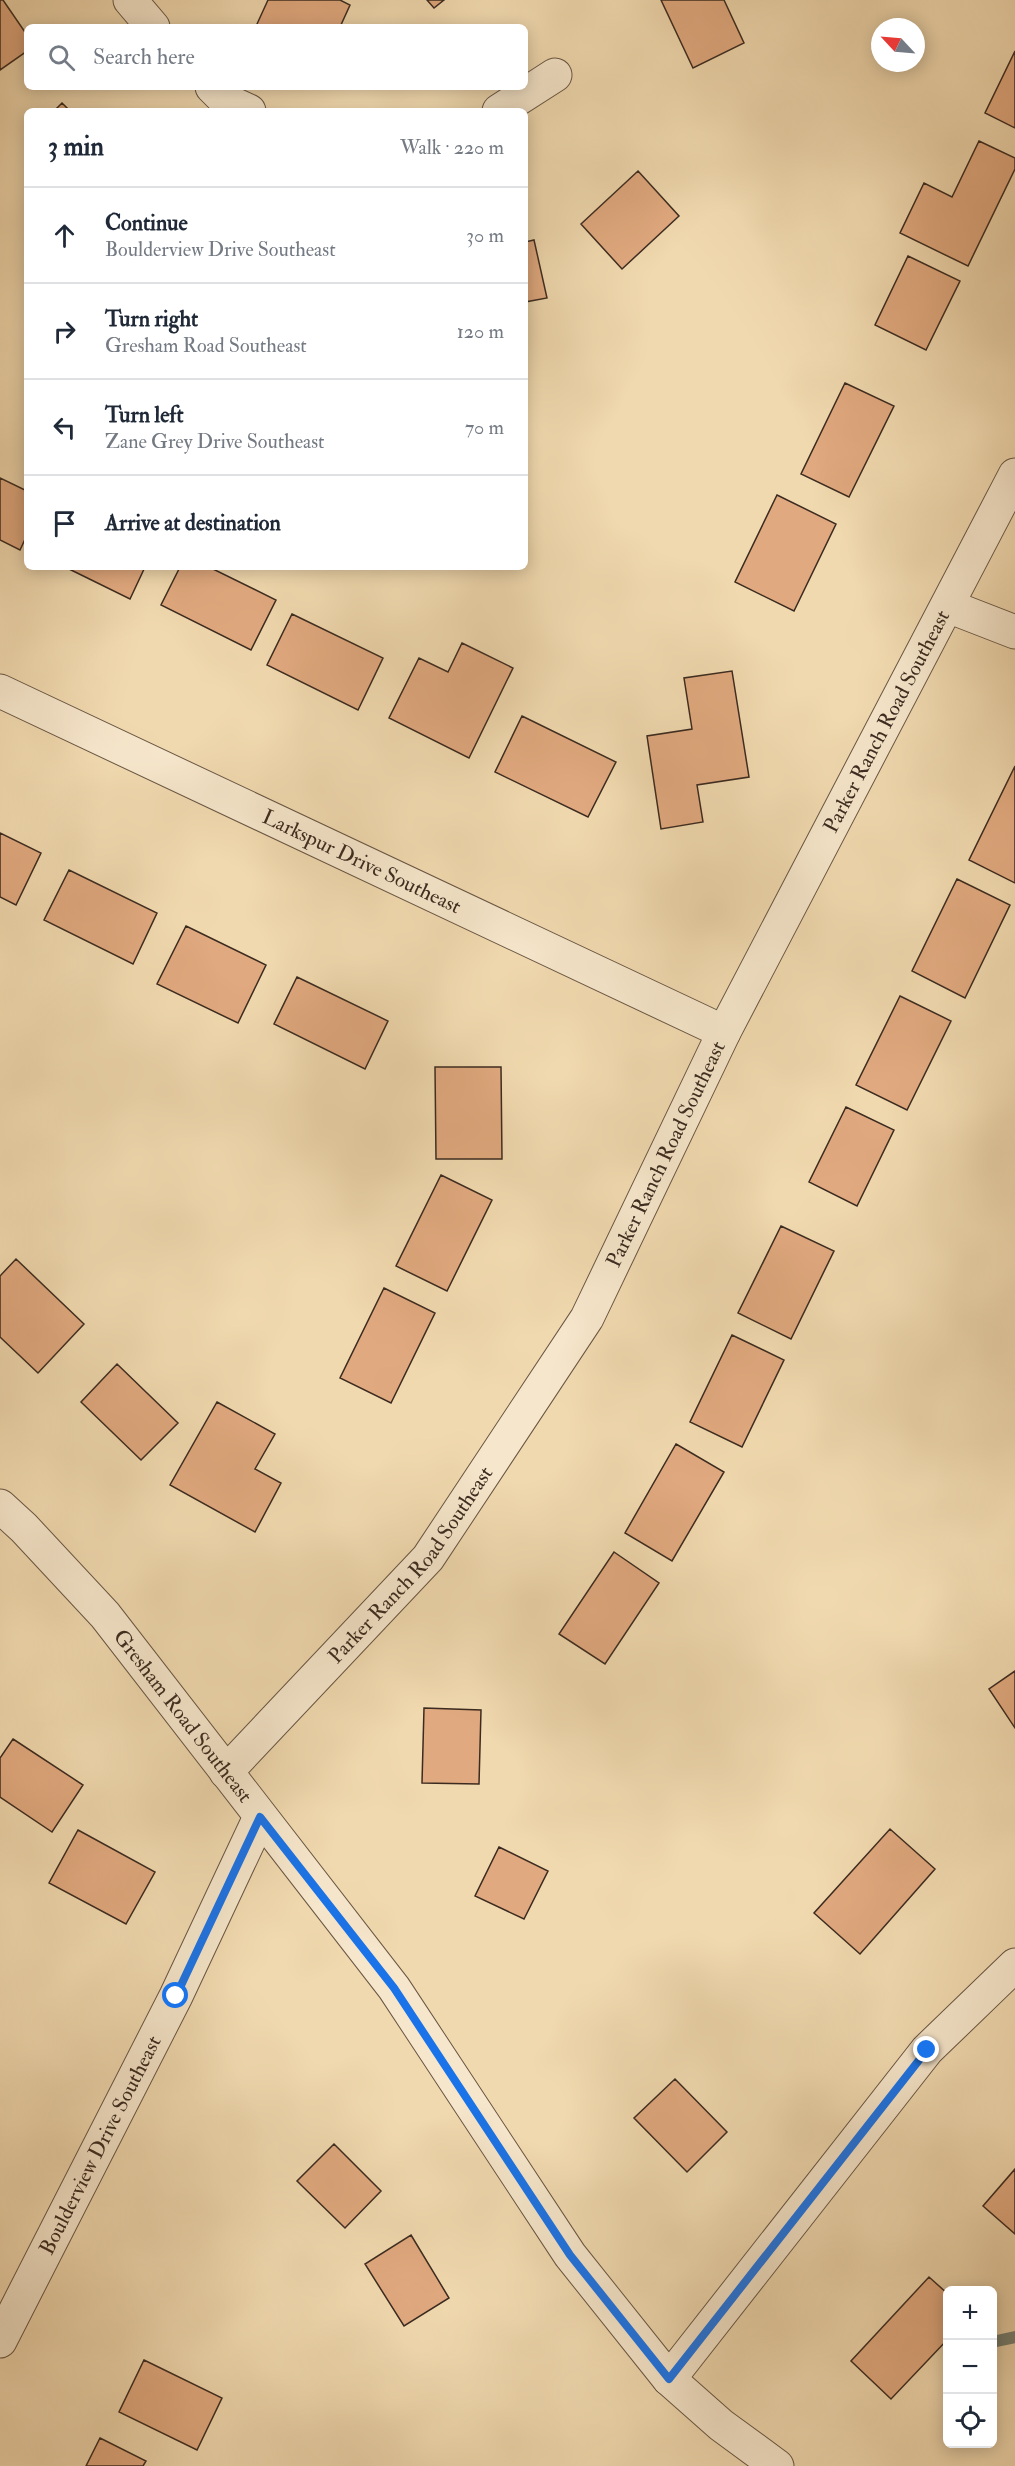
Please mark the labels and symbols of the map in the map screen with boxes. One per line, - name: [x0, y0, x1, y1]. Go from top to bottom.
- north arrow: [871, 18, 925, 72]
- street label: Parker Ranch Road Southeast: [818, 605, 956, 837]
- street label: Larkspur Drive Southeast: [258, 803, 466, 920]
- street label: Parker Ranch Road Southeast: [600, 1037, 732, 1272]
- street label: Parker Ranch Road Southeast: [322, 1461, 499, 1669]
- street label: Gresham Road Southeast: [107, 1624, 258, 1808]
- route start: [162, 1982, 188, 2008]
- street label: Boulderview Drive Southeast: [33, 2031, 168, 2259]
- route end: [913, 2036, 939, 2062]

